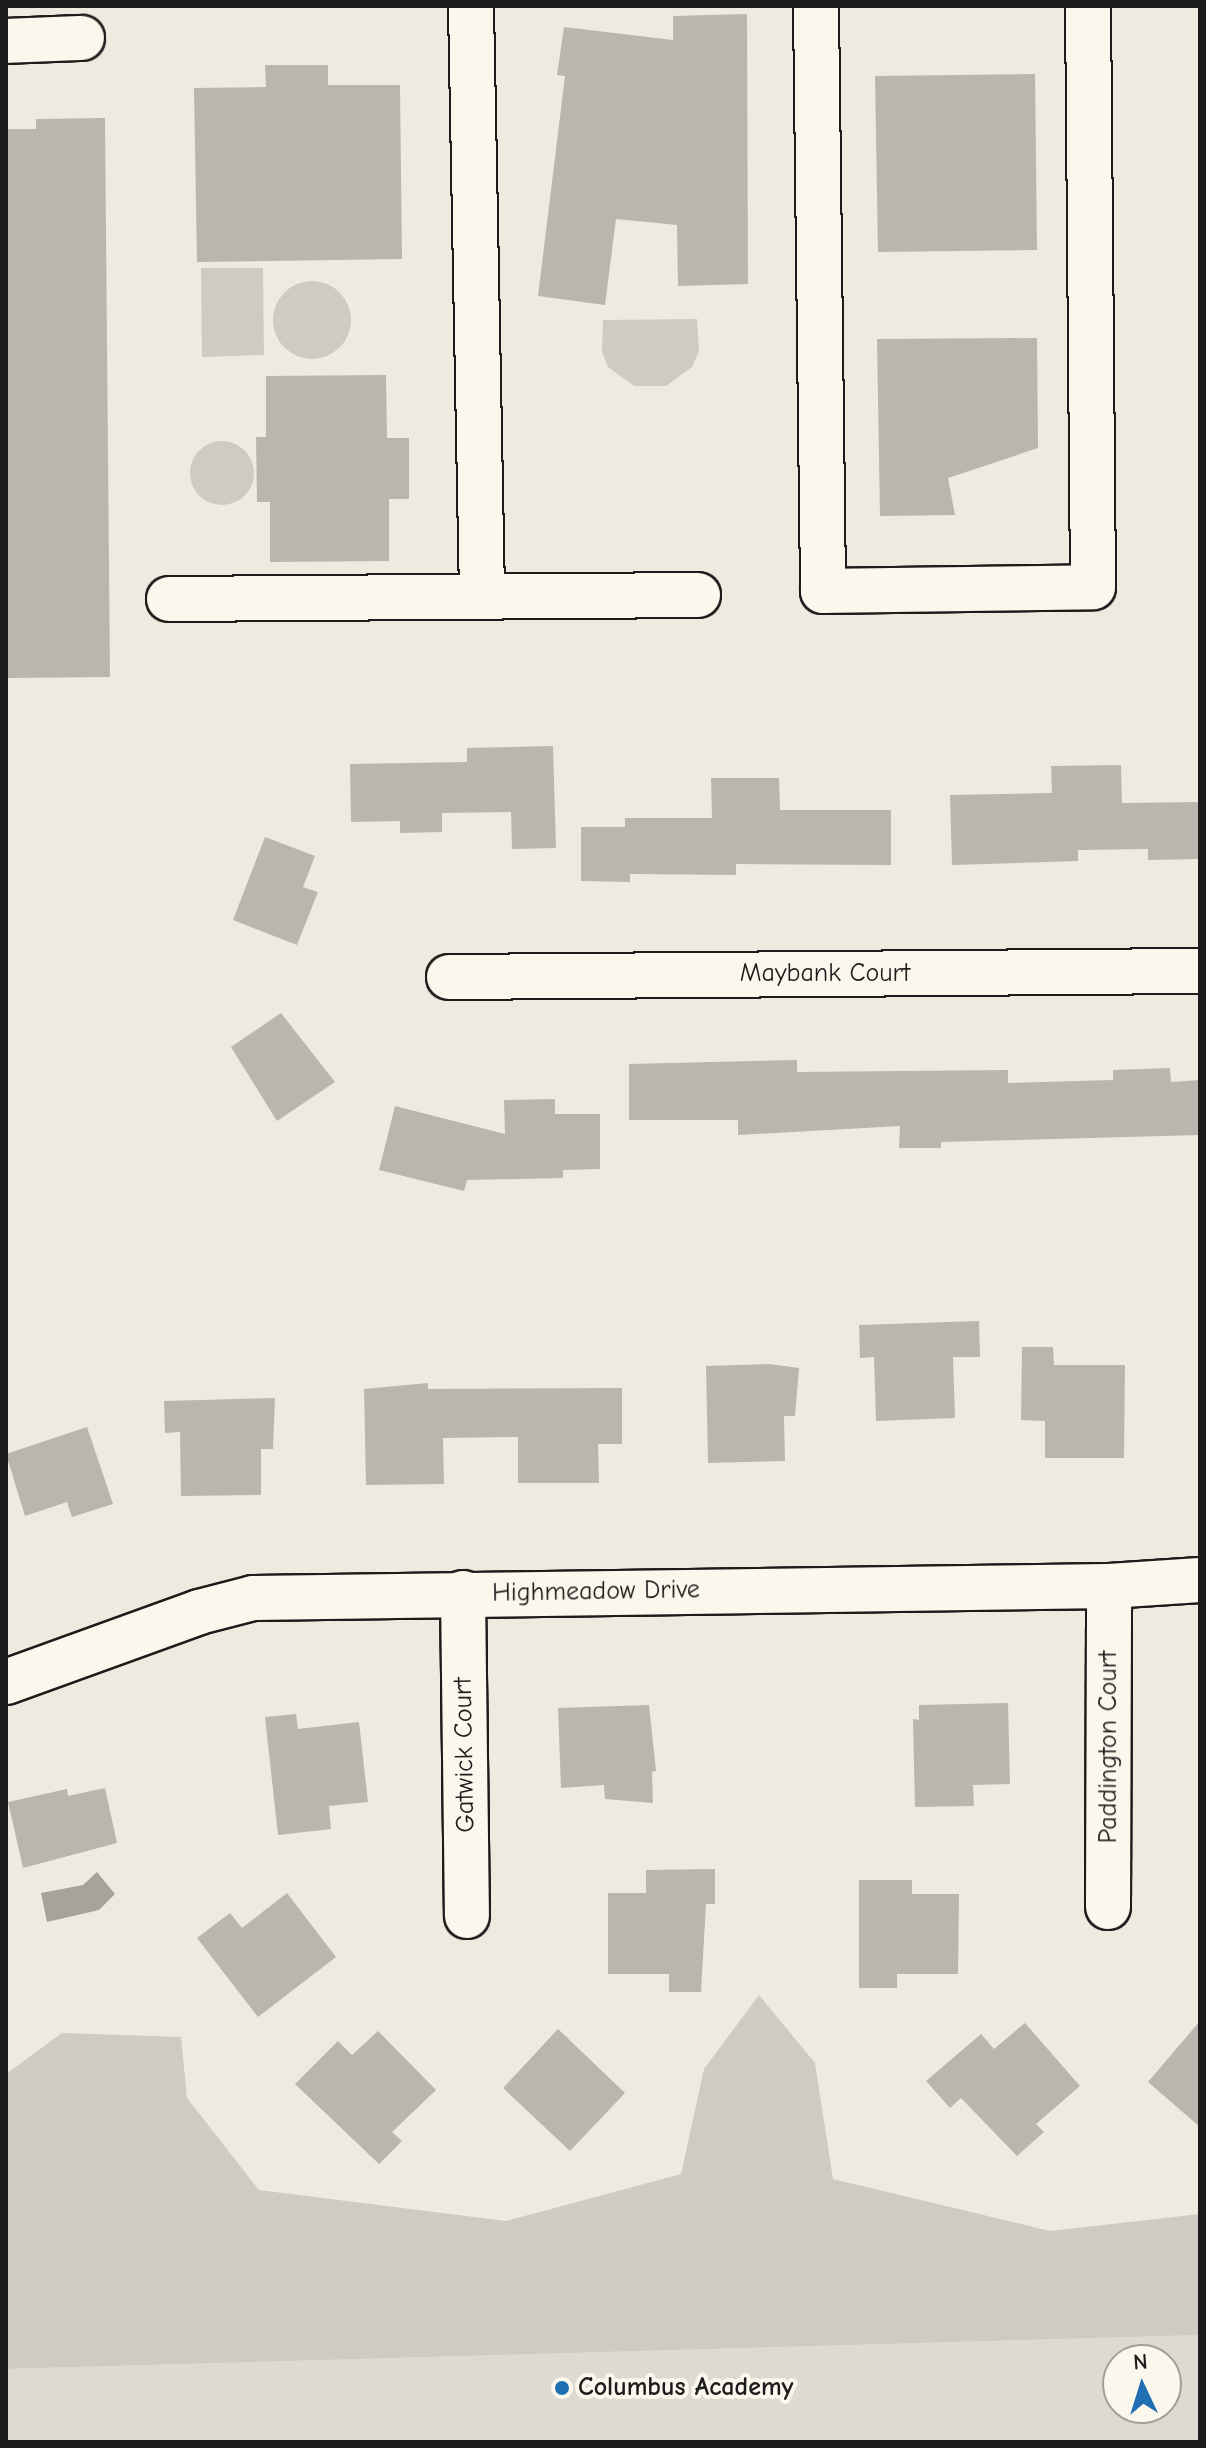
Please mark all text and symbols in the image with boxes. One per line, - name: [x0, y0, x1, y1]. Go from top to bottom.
- street label: Maybank Court: [740, 958, 910, 990]
- street label: Highmeadow Drive: [492, 1575, 700, 1609]
- street label: Paddington Court: [1093, 1651, 1125, 1843]
- street label: Gatwick Court: [448, 1677, 482, 1833]
- north arrow: [1102, 2344, 1182, 2424]
- text: N: [1132, 2349, 1149, 2376]
- place label: Columbus Academy: [578, 2372, 794, 2404]
- marker: Columbus Academy: [553, 2379, 571, 2397]

